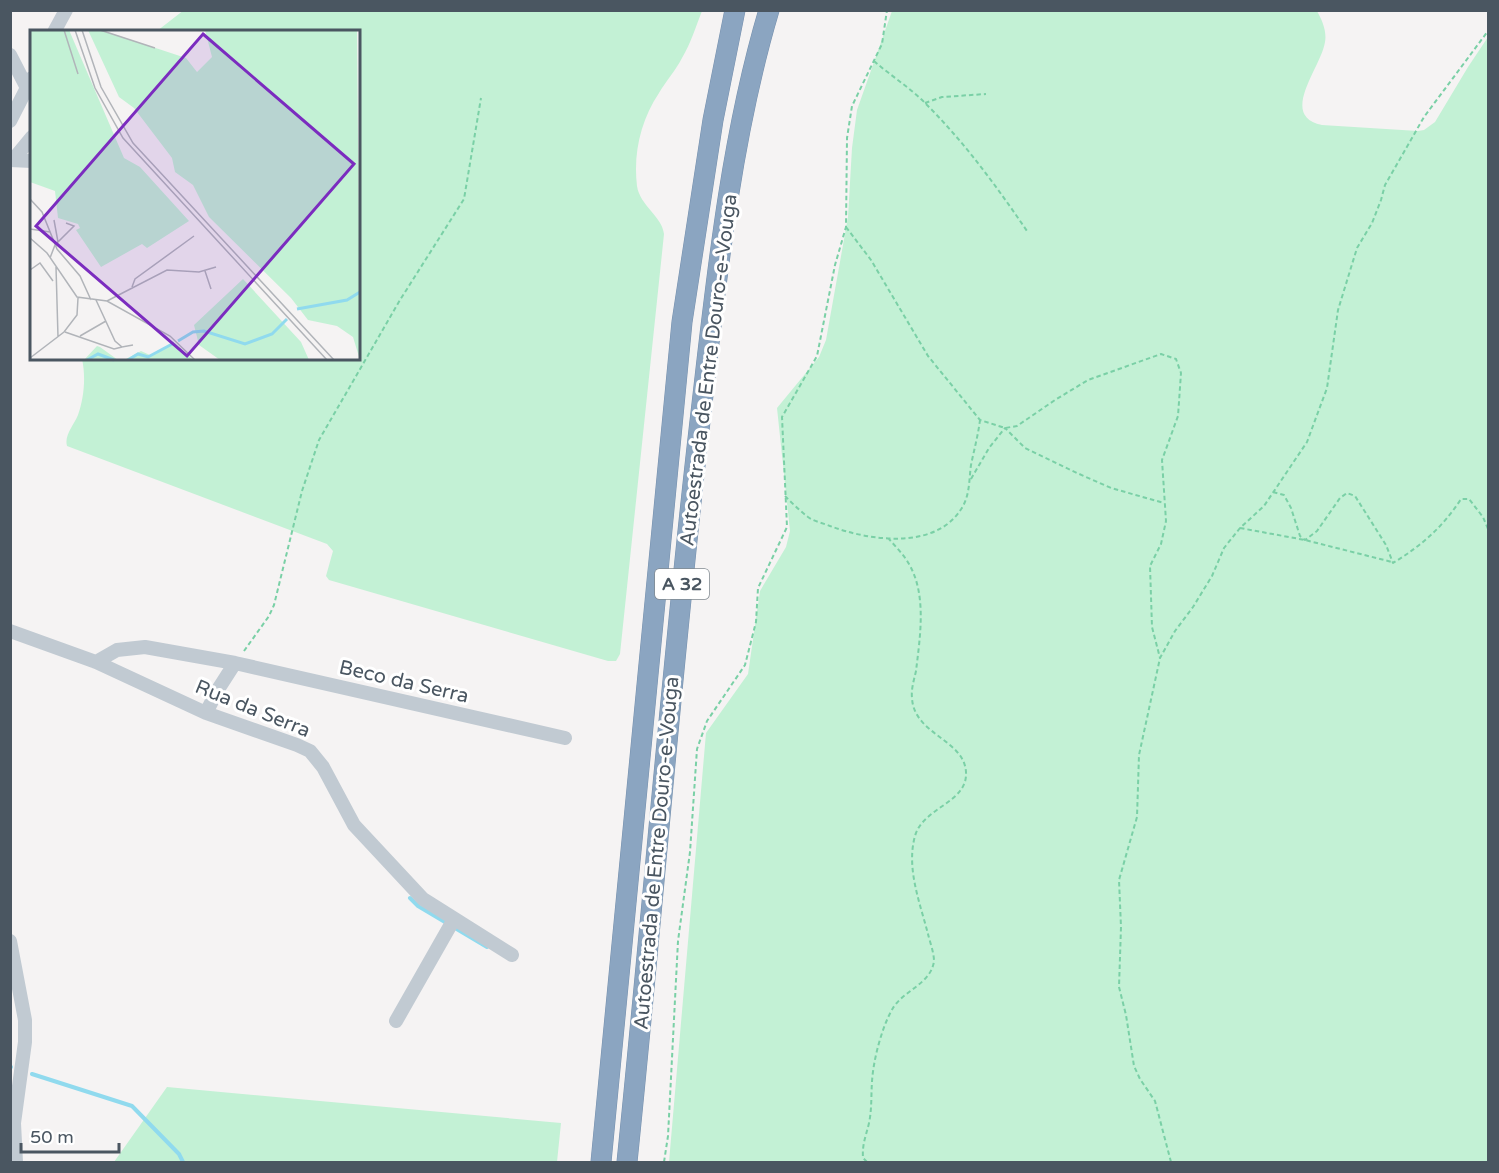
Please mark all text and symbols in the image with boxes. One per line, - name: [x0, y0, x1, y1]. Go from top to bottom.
- inset map: [30, 30, 360, 360]
- street label: Autoestrada de Entre Douro-e-Vouga: [675, 193, 743, 548]
- road number: A 32: [655, 569, 709, 599]
- street label: Beco da Serra: [337, 655, 471, 709]
- street label: Rua da Serra: [192, 675, 314, 743]
- street label: Autoestrada de Entre Douro-e-Vouga: [630, 675, 684, 1031]
- scale bar: [21, 1116, 118, 1154]
- text: 50 m: [30, 1126, 74, 1148]

